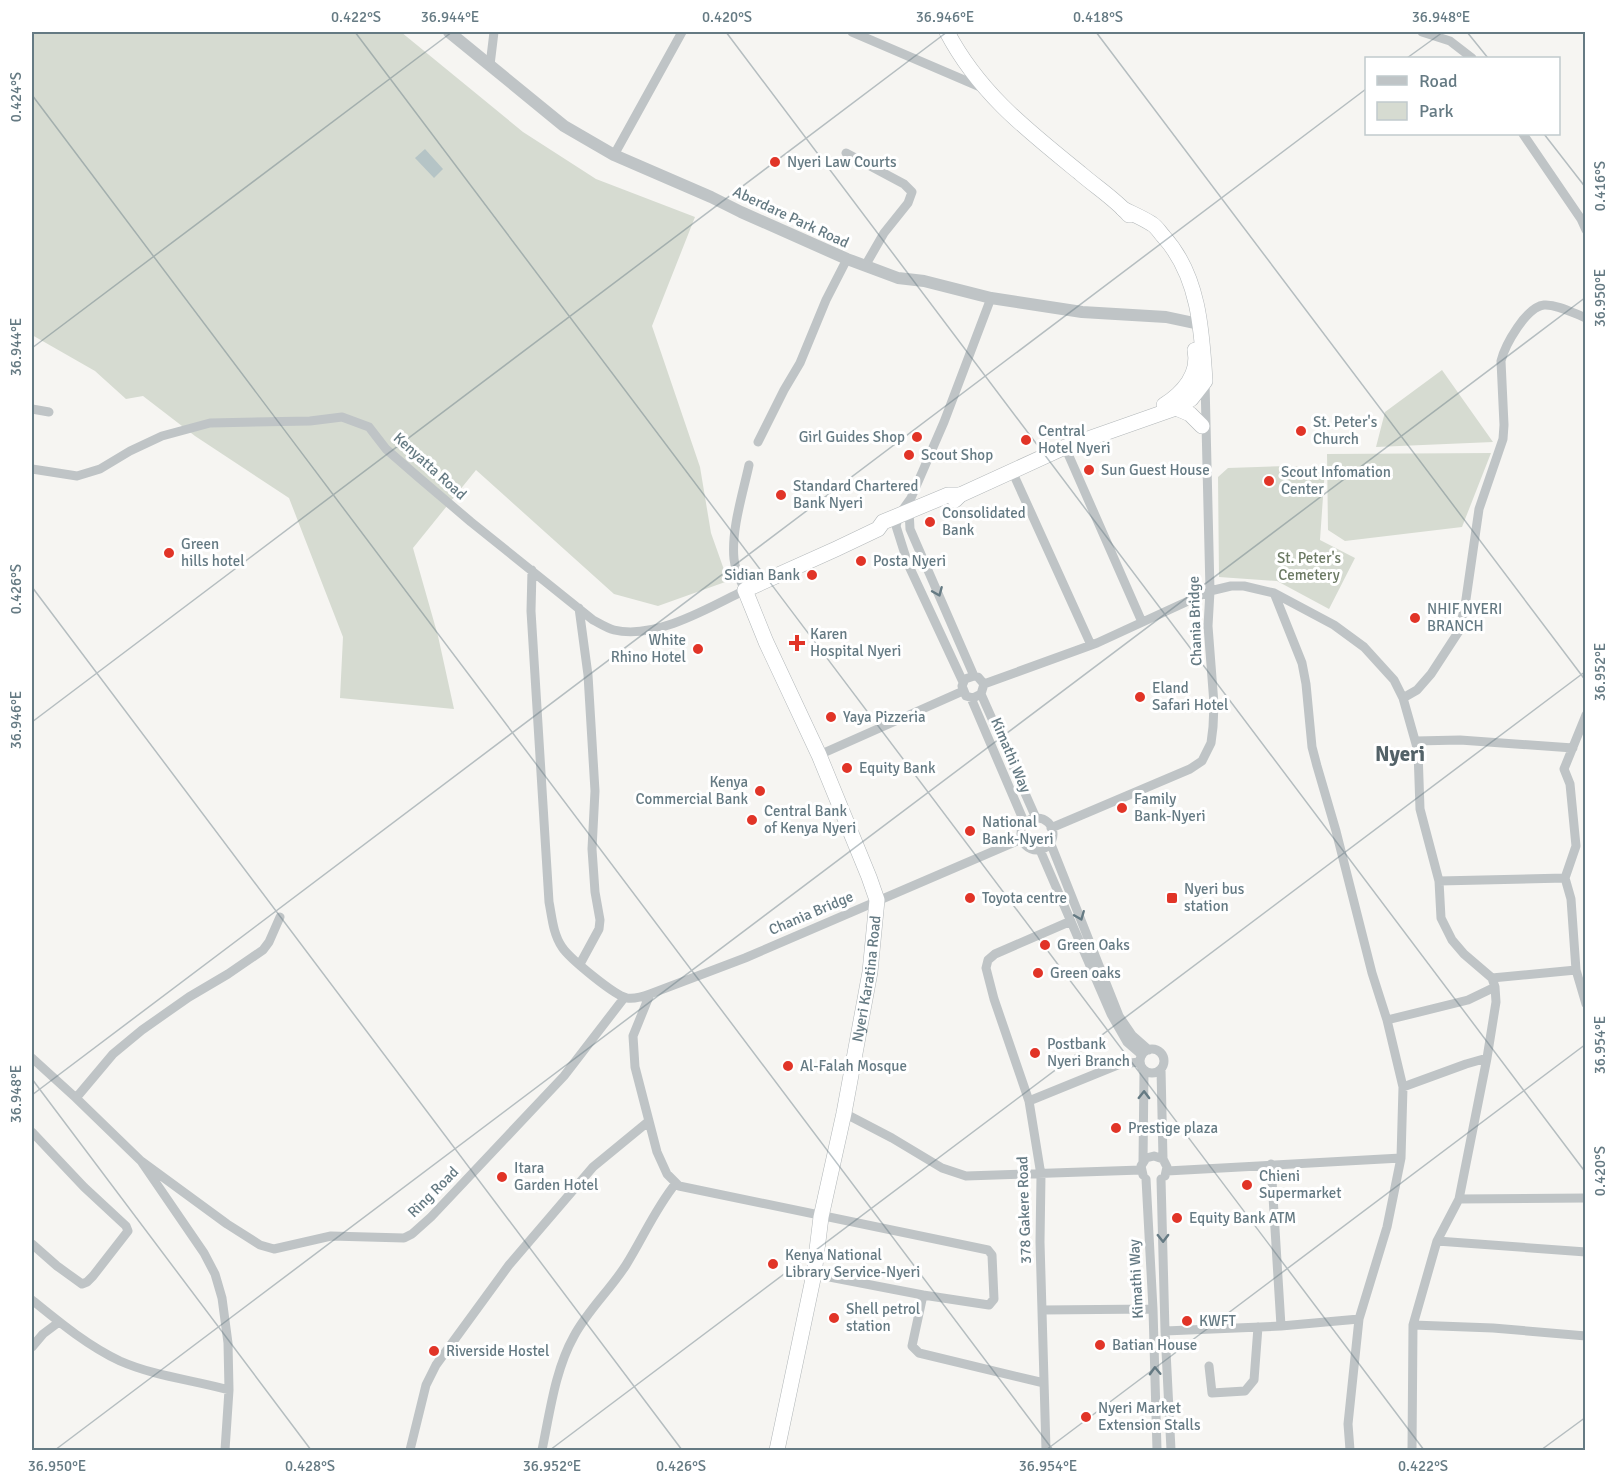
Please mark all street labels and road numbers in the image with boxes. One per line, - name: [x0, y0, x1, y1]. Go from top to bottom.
- street label: Aberdare Park Road: [730, 182, 852, 252]
- street label: Kenyatta Road: [390, 429, 470, 503]
- street label: Chania Bridge: [1184, 576, 1206, 666]
- street label: Kimathi Way: [987, 715, 1035, 795]
- street label: Chania Bridge: [766, 887, 856, 939]
- street label: Nyeri Karatina Road: [848, 915, 884, 1044]
- street label: 378 Gakere Road: [1013, 1156, 1035, 1264]
- street label: Ring Road: [404, 1163, 462, 1221]
- street label: Kimathi Way: [1125, 1239, 1147, 1319]

